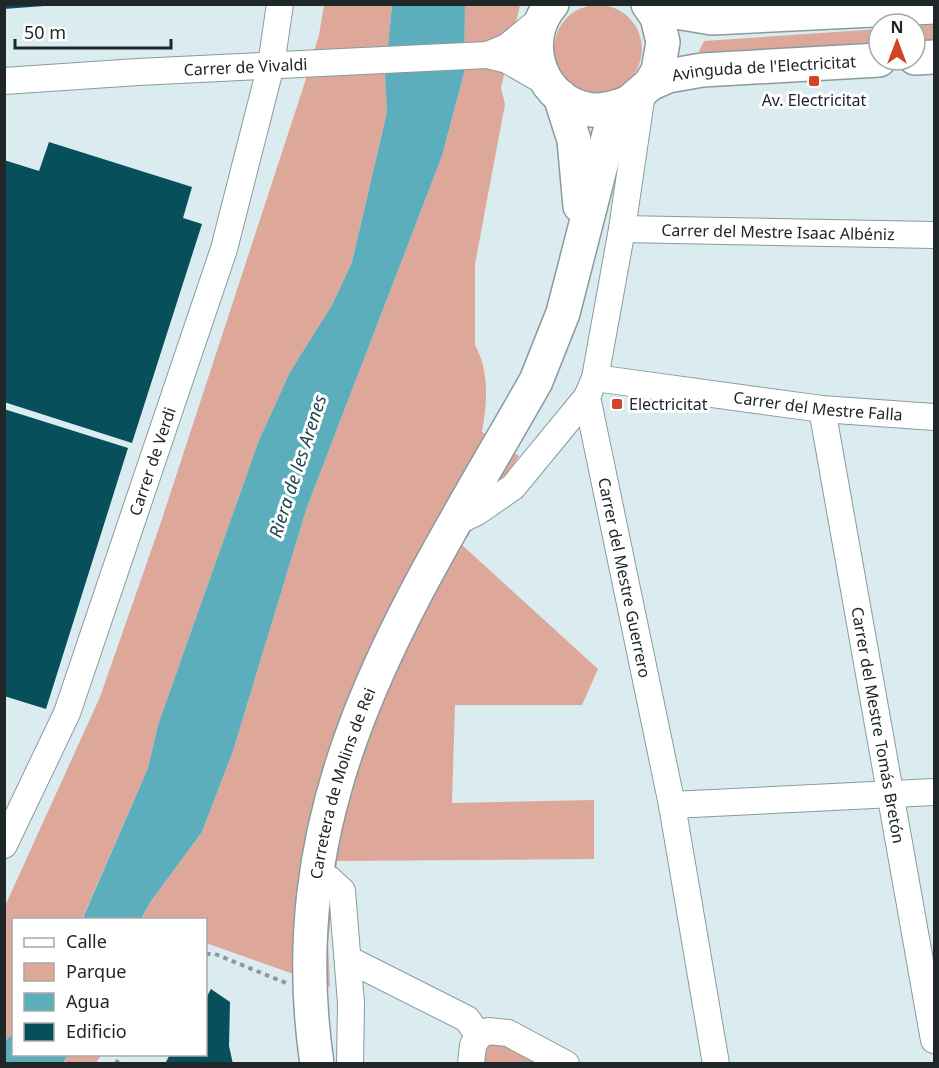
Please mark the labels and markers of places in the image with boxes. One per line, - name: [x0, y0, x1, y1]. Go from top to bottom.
- marker: Av. Electricitat: [807, 74, 821, 88]
- place label: Av. Electricitat: [762, 89, 867, 111]
- place label: Electricitat: [629, 393, 708, 415]
- marker: Electricitat: [610, 397, 624, 411]

